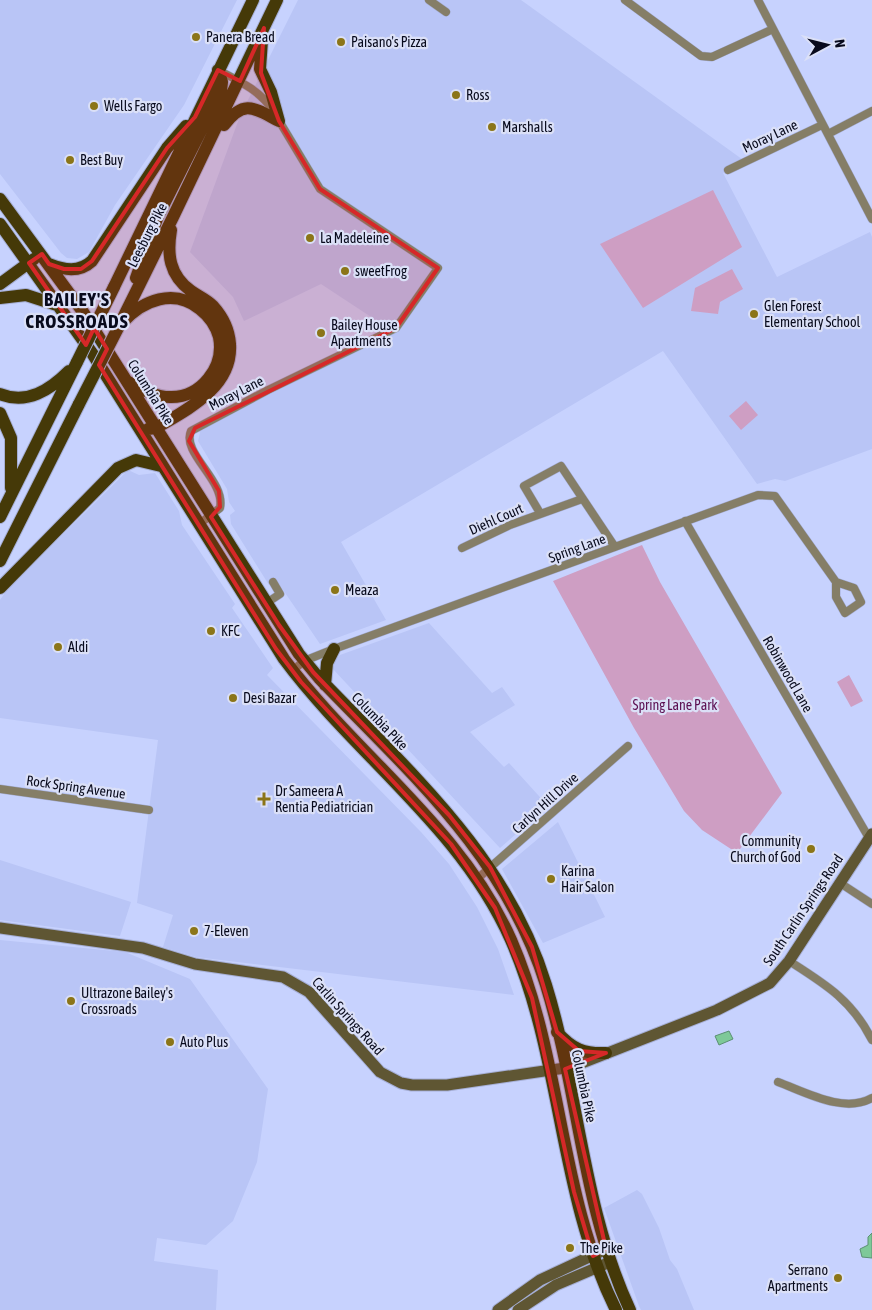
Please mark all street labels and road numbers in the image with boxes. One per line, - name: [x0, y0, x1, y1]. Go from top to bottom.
- street label: Moray Lane: [740, 116, 800, 156]
- street label: Leesburg Pike: [124, 200, 170, 270]
- street label: Columbia Pike: [125, 356, 177, 428]
- street label: Moray Lane: [206, 372, 266, 414]
- street label: Diehl Court: [466, 500, 526, 538]
- street label: Spring Lane: [546, 530, 608, 566]
- street label: Robinwood Lane: [760, 633, 816, 715]
- street label: Columbia Pike: [349, 689, 411, 753]
- street label: Carlyn Hill Drive: [509, 769, 581, 837]
- street label: Rock Spring Avenue: [25, 772, 127, 802]
- street label: South Carlin Springs Road: [760, 851, 846, 969]
- street label: Carlin Springs Road: [309, 974, 387, 1058]
- street label: Columbia Pike: [569, 1048, 599, 1124]

